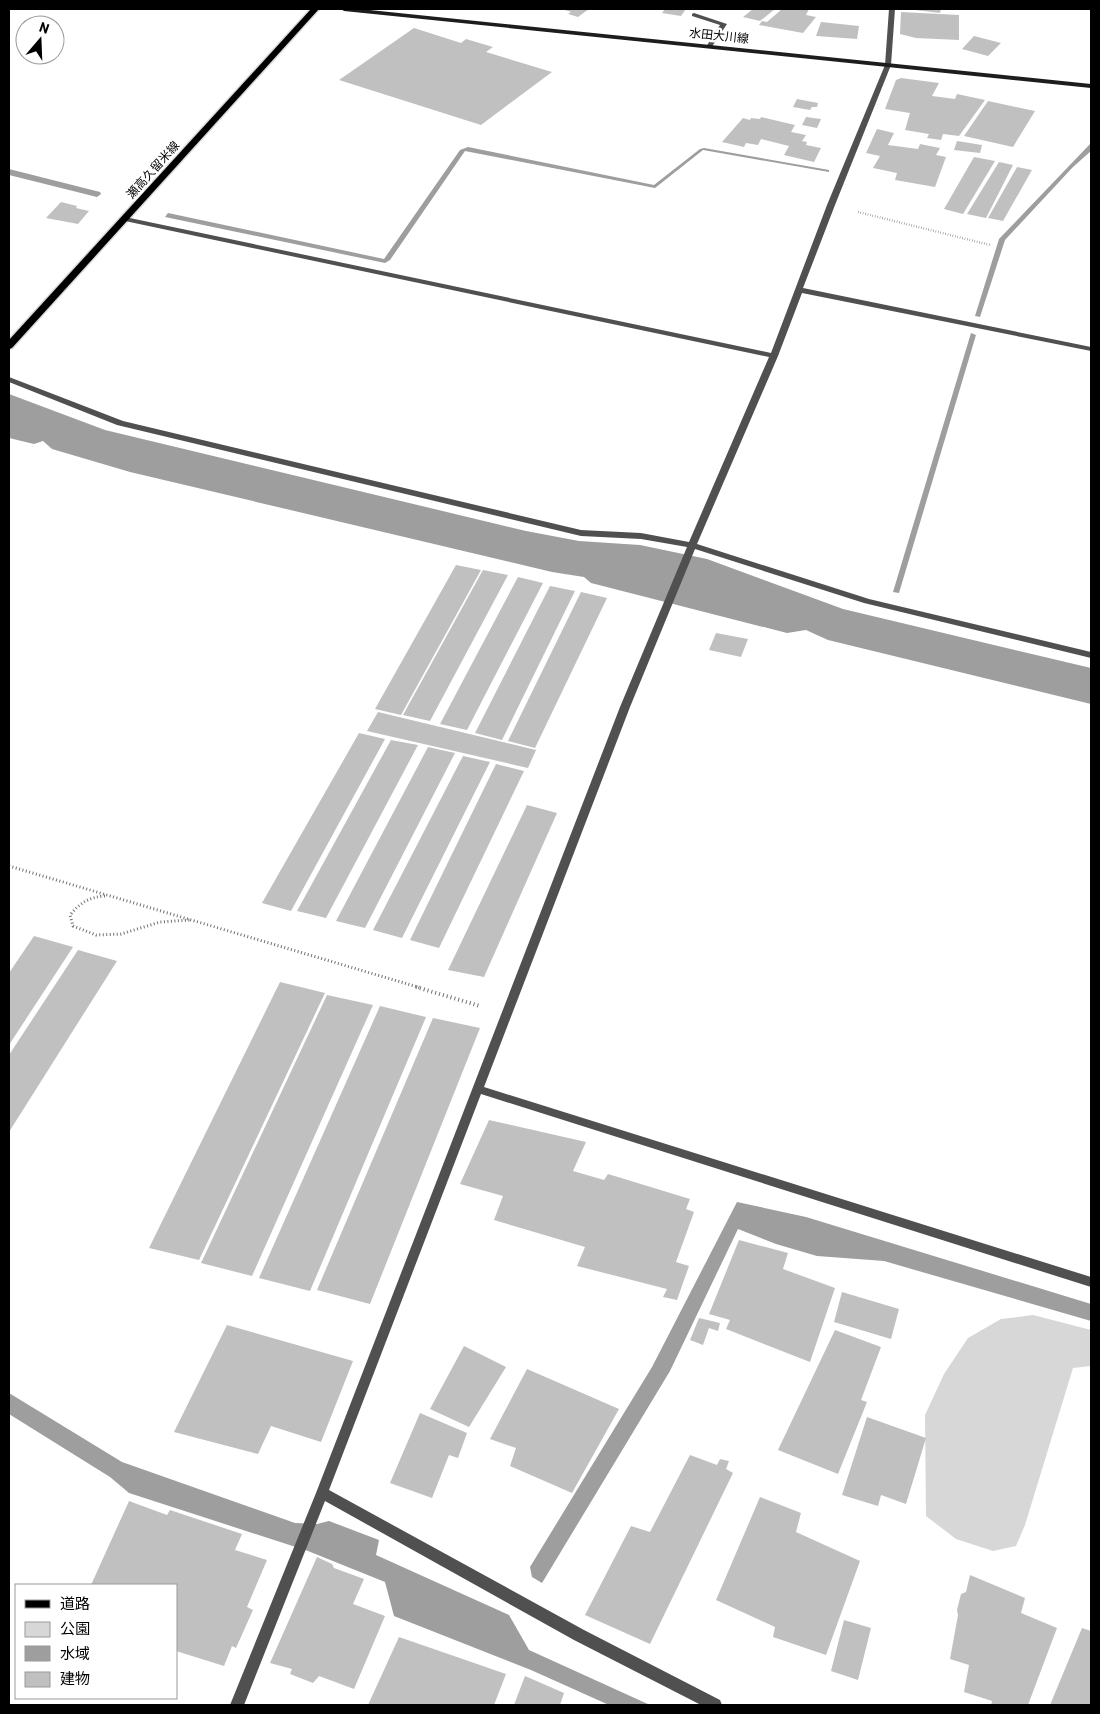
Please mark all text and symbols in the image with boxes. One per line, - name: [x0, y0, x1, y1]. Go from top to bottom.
- north arrow: [15, 15, 65, 65]
- text: N: [37, 18, 52, 37]
- street label: 水田大川線: [689, 25, 750, 45]
- street label: 瀬高久留米線: [123, 138, 182, 201]
- legend: [15, 1584, 178, 1699]
- text: 道路: [60, 1594, 90, 1612]
- text: 公園: [60, 1619, 90, 1637]
- text: 水域: [60, 1644, 90, 1662]
- text: 建物: [60, 1669, 90, 1687]

